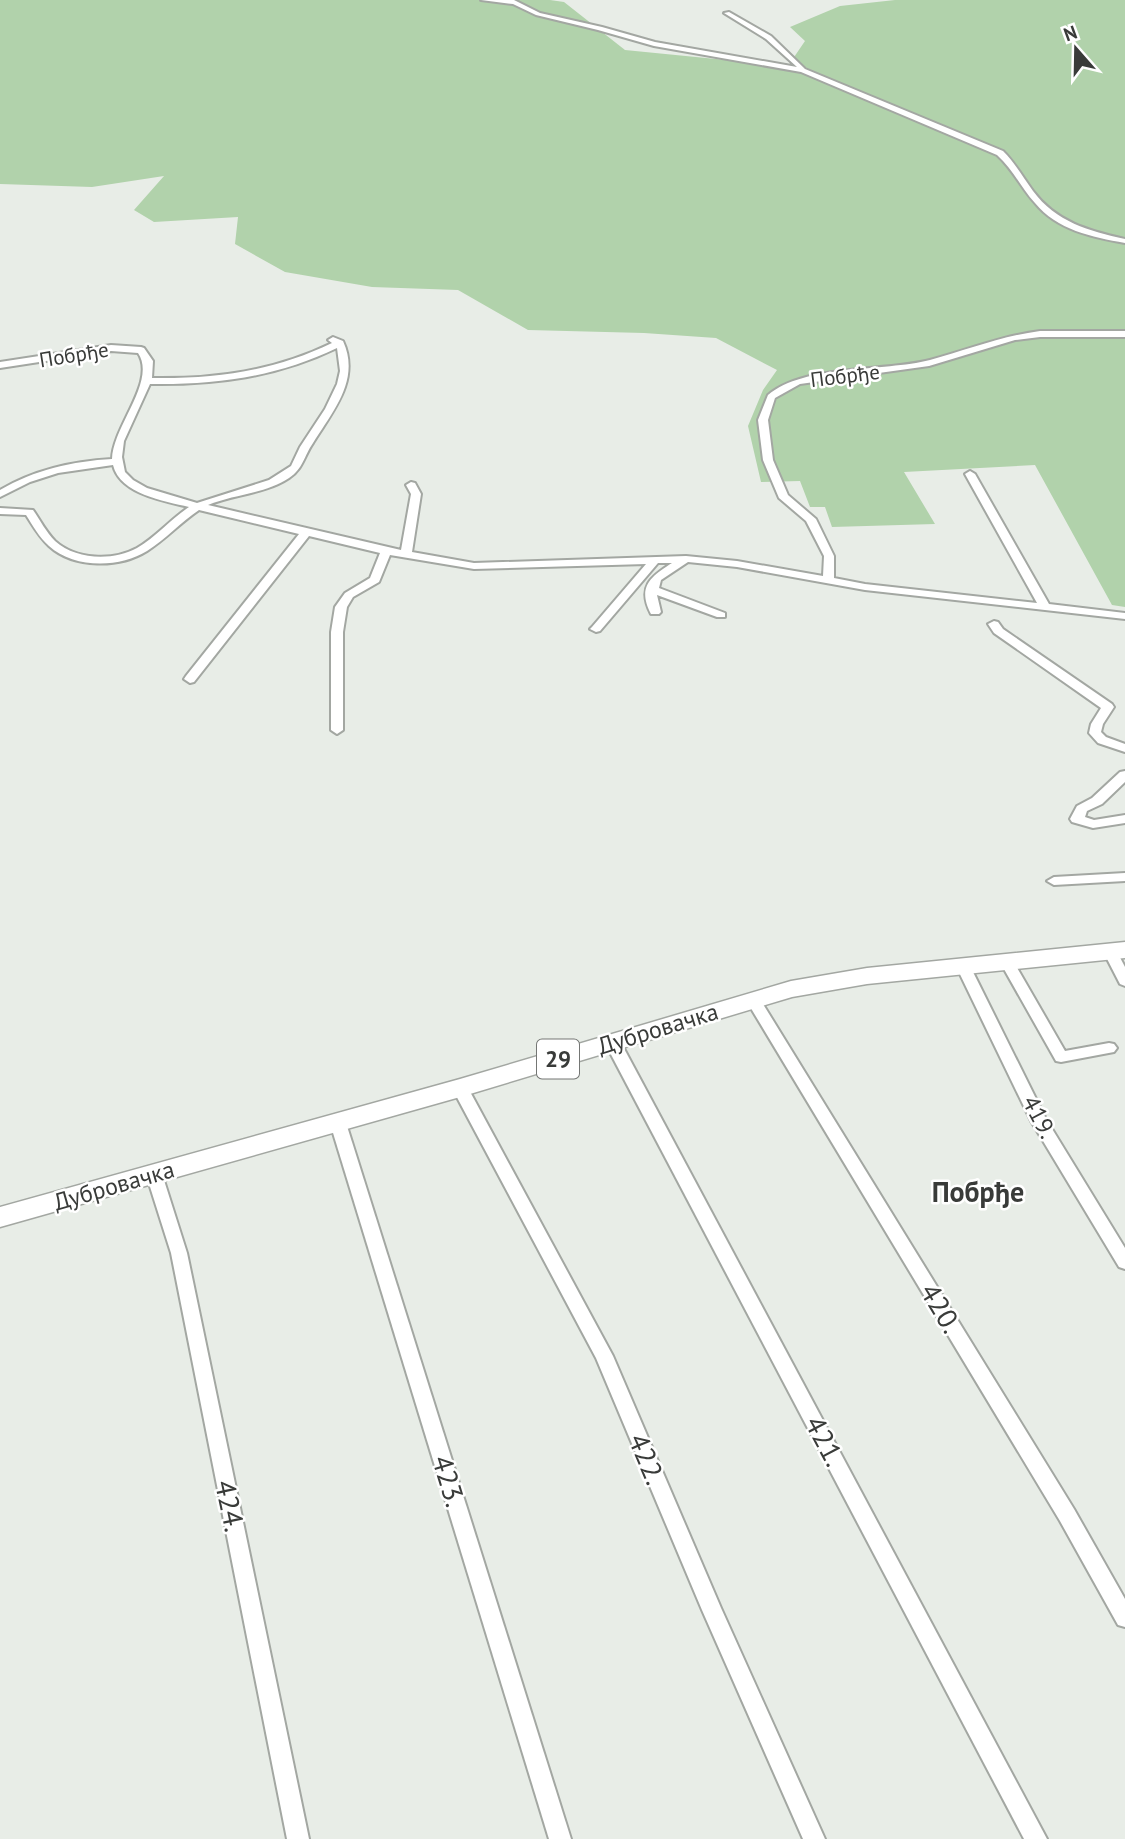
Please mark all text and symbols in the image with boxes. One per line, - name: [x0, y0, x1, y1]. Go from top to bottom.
- north arrow: [1041, 14, 1111, 84]
- text: N: [1060, 20, 1080, 46]
- street label: Побрђе: [37, 336, 111, 373]
- street label: Побрђе: [809, 358, 881, 393]
- street label: Дубровачка: [594, 996, 722, 1062]
- road number: 29: [537, 1040, 579, 1078]
- street label: 419.: [1015, 1090, 1064, 1144]
- street label: Дубровачка: [50, 1153, 178, 1218]
- district label: Побрђе: [932, 1173, 1024, 1210]
- street label: 420.: [912, 1276, 971, 1339]
- street label: 421.: [797, 1409, 854, 1472]
- street label: 422.: [620, 1428, 675, 1490]
- street label: 423.: [424, 1451, 475, 1511]
- street label: 424.: [207, 1477, 254, 1535]

